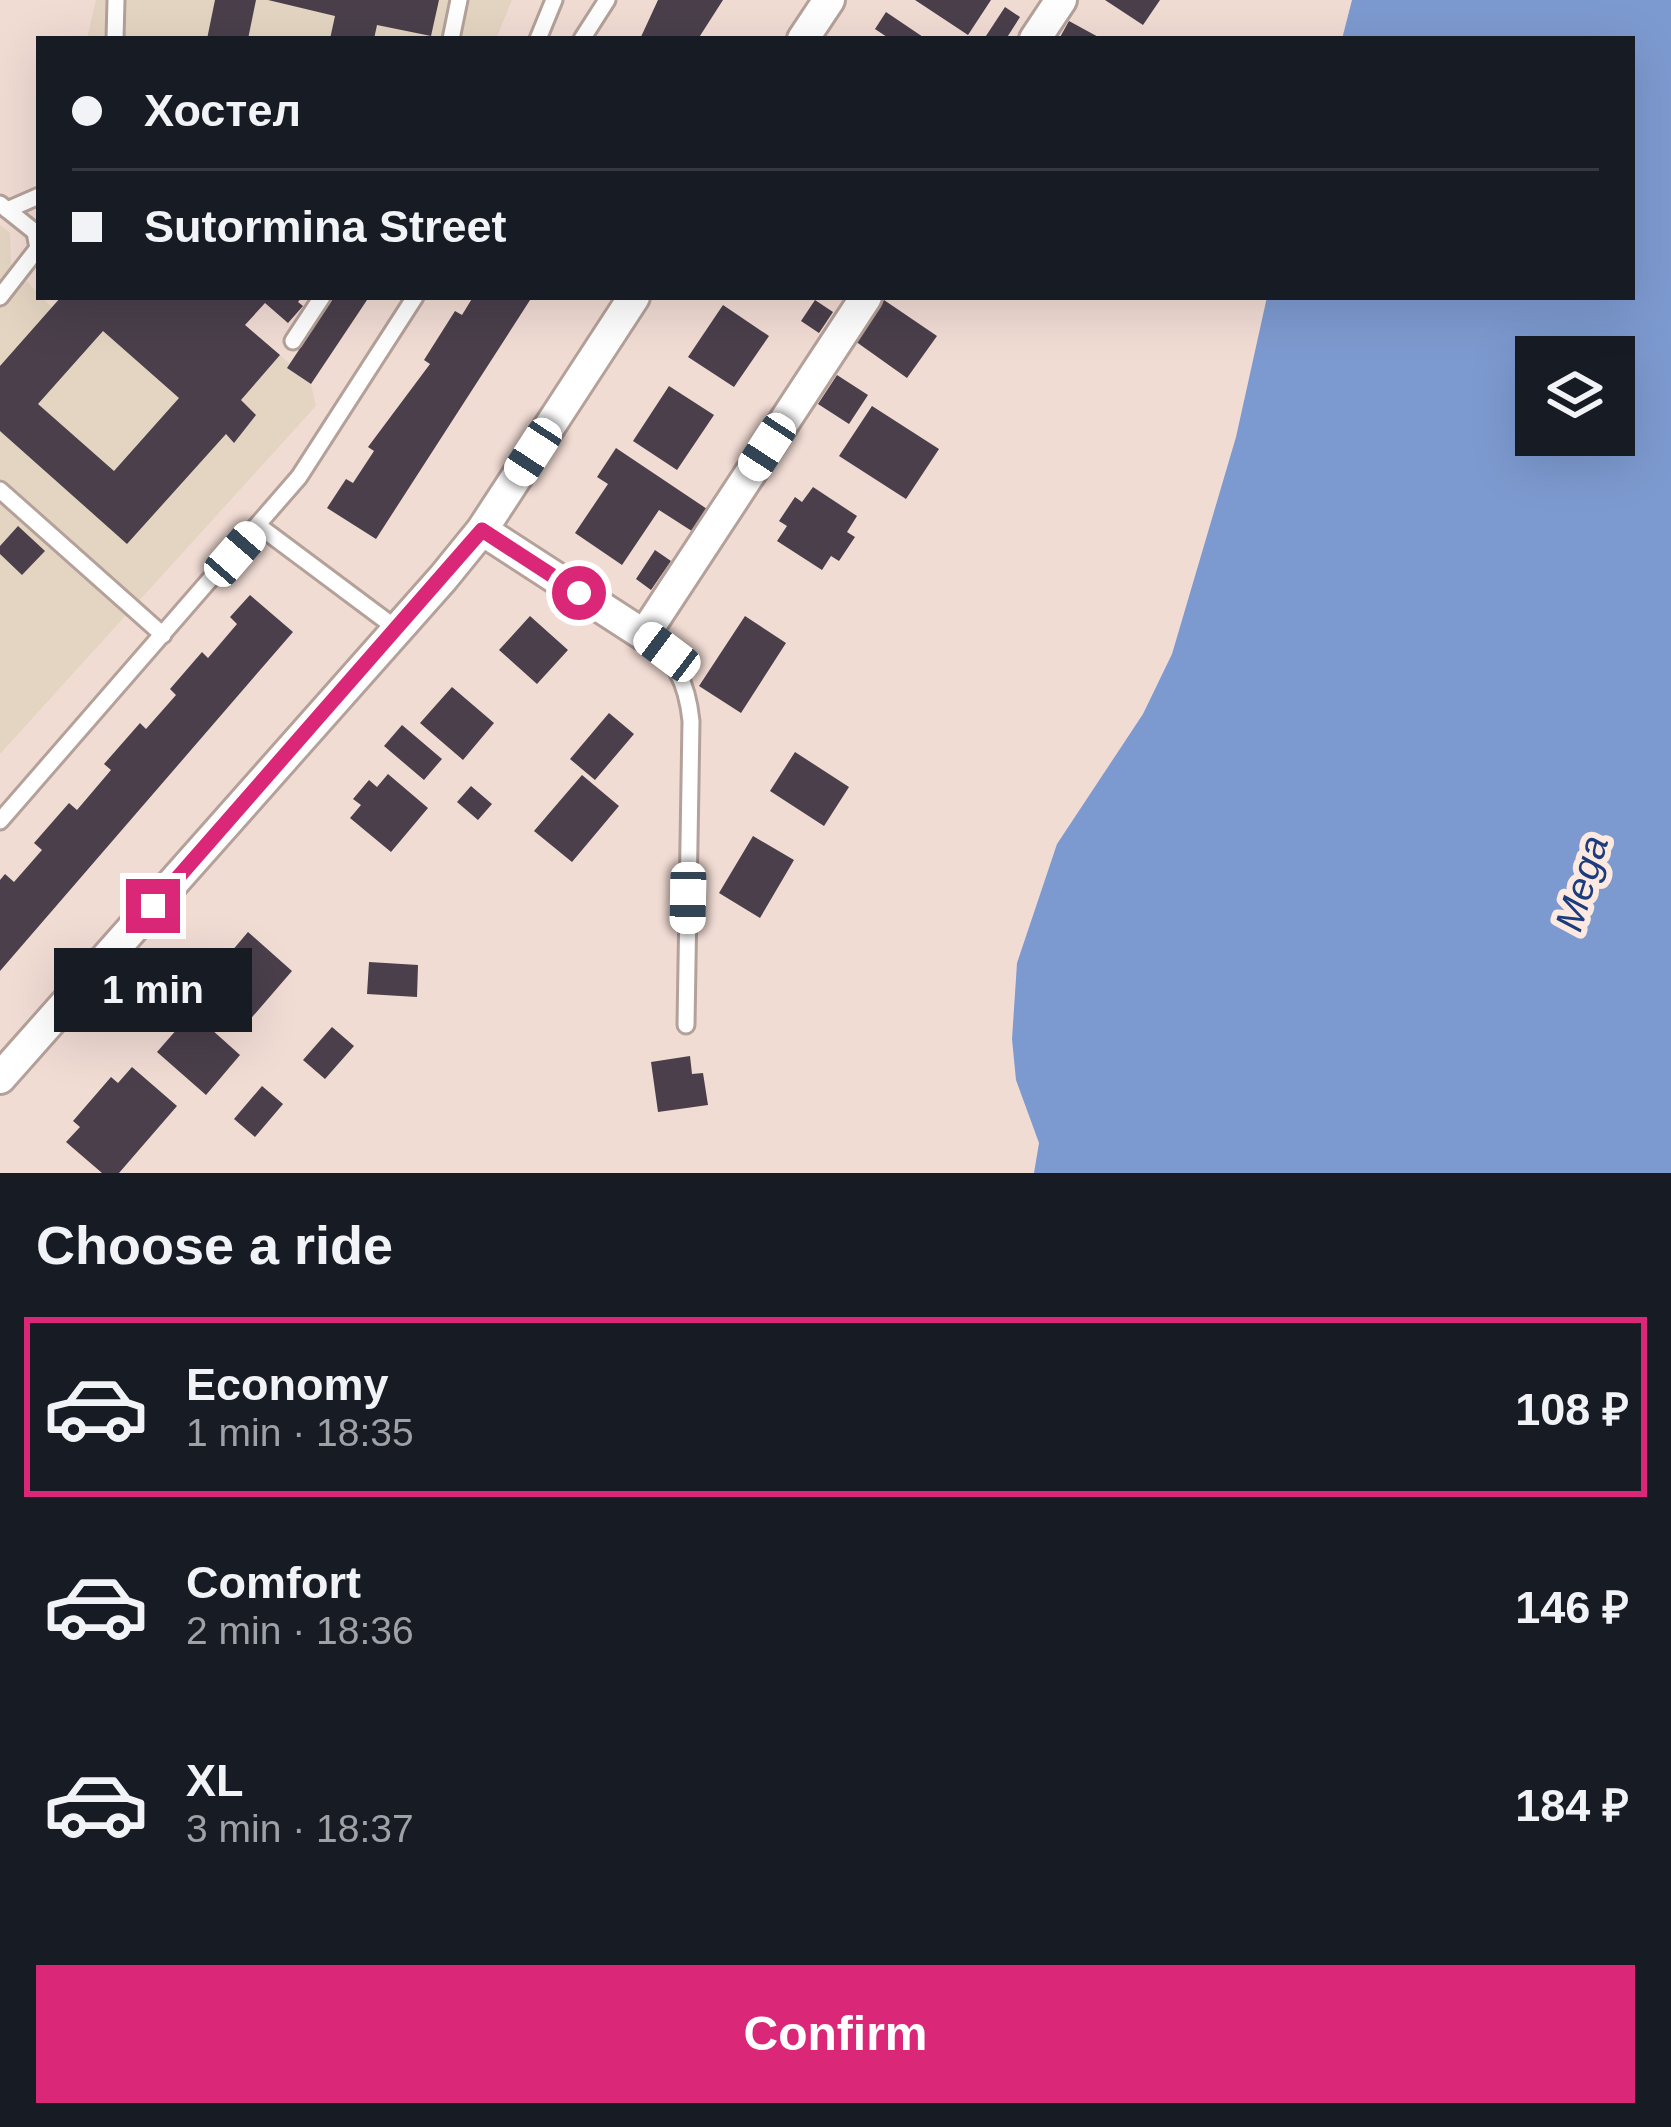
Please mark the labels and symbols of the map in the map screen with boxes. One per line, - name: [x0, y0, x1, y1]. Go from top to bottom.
- car: [732, 407, 802, 487]
- car: [498, 412, 568, 492]
- car: [198, 515, 272, 593]
- route start: [552, 566, 606, 620]
- car: [627, 616, 707, 688]
- water label: Mega: [1547, 830, 1616, 936]
- car: [669, 862, 707, 934]
- route end: [126, 879, 180, 933]
- callout: 1 min: [54, 948, 252, 1032]

